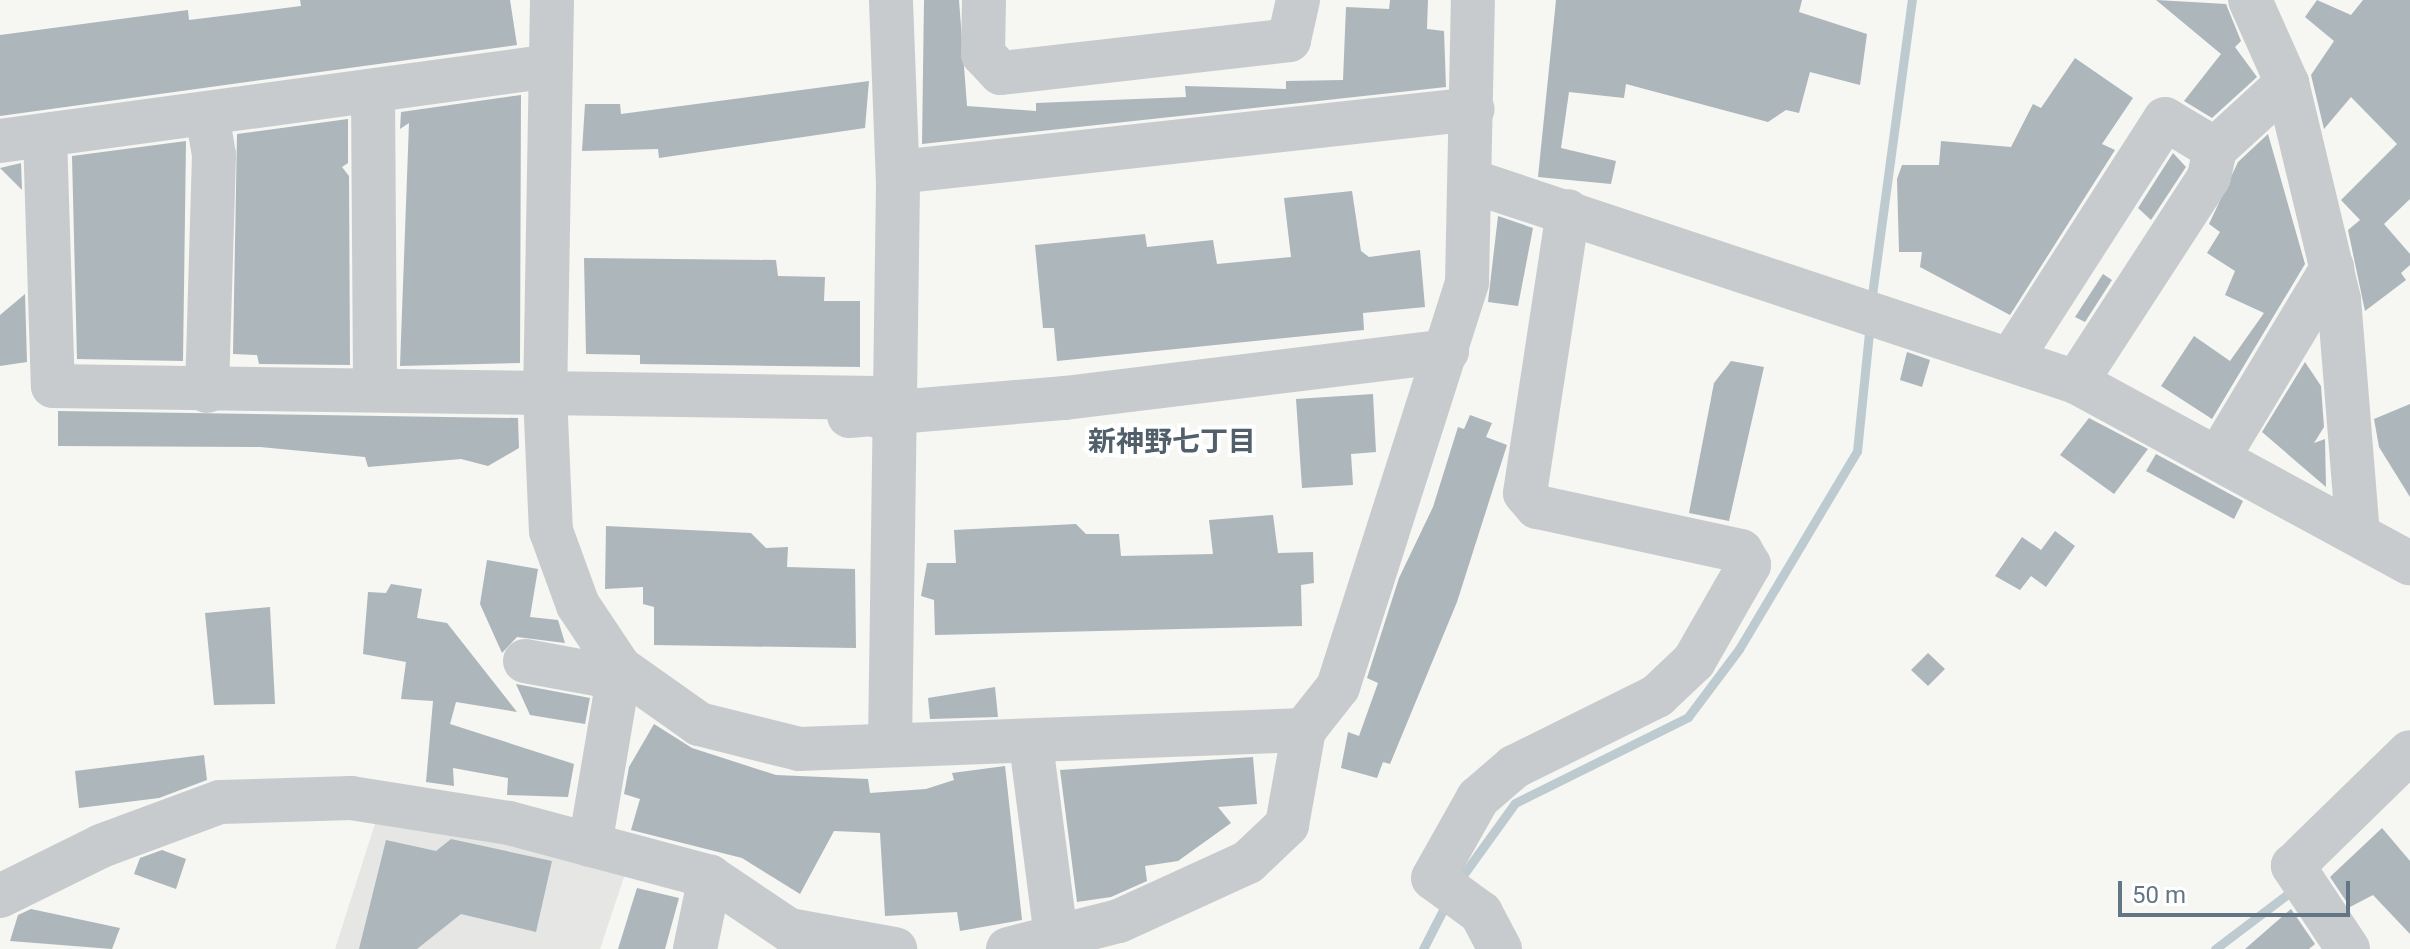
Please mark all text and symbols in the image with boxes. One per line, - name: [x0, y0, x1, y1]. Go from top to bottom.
- district label: 新神野七丁目: [1088, 425, 1256, 459]
- scale bar: [2122, 865, 2354, 915]
- text: 50 m: [2132, 881, 2186, 909]

